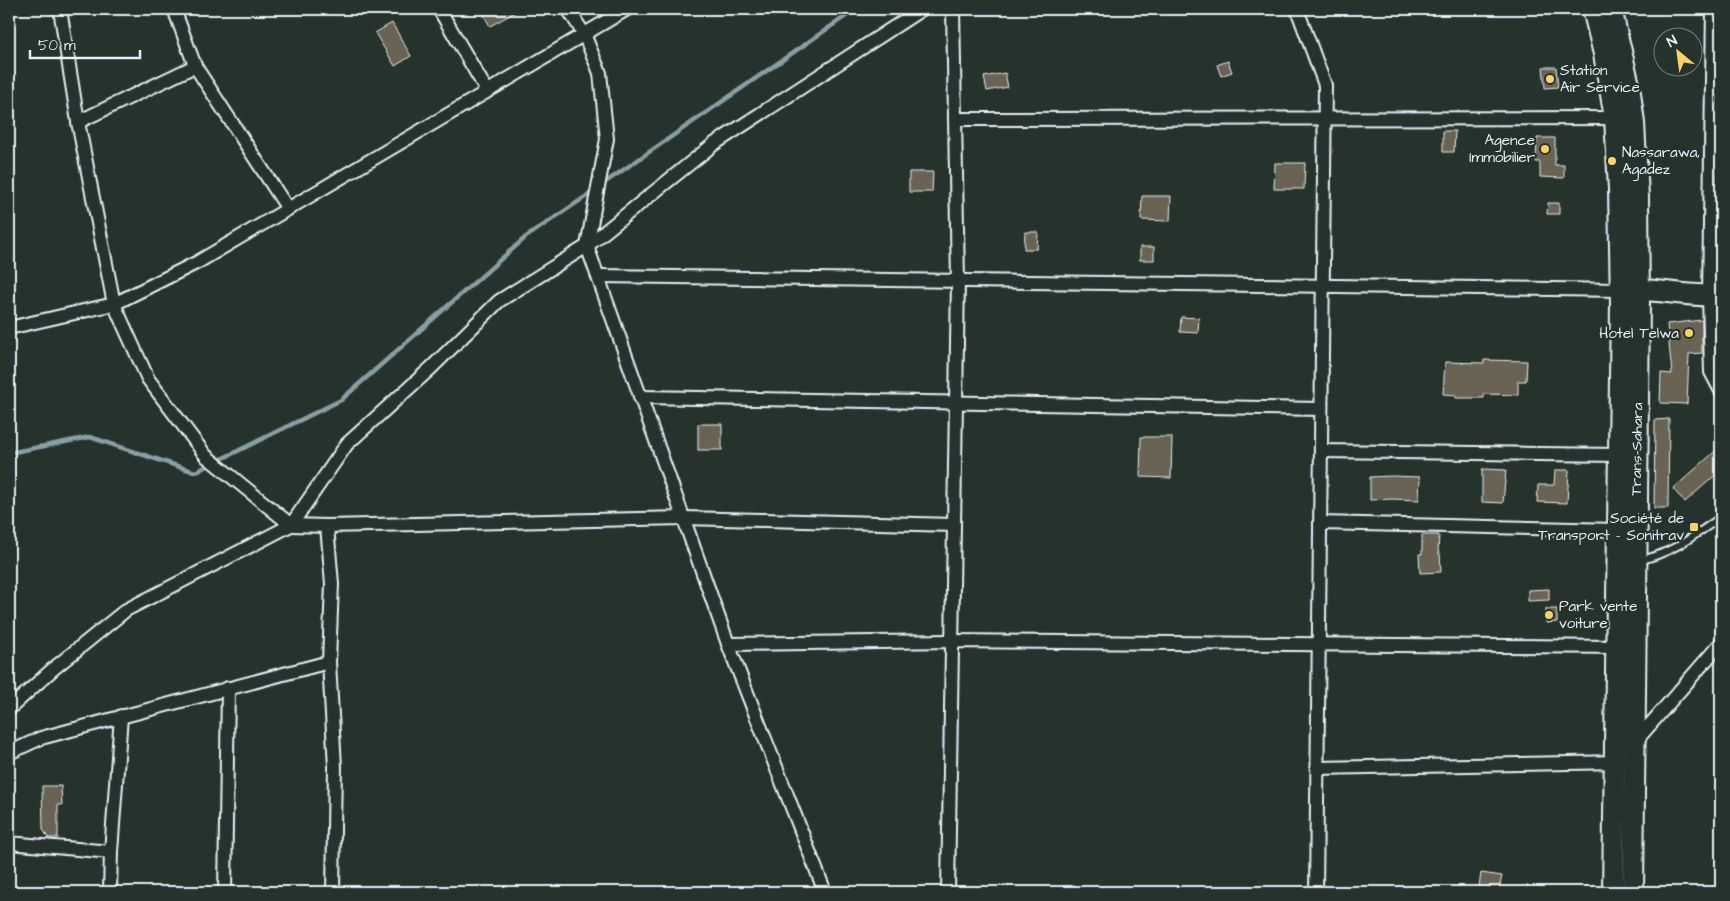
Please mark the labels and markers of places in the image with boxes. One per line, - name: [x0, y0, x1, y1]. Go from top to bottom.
- place label: Station Air Service: [1560, 60, 1640, 98]
- marker: Station Air Service: [1544, 73, 1556, 85]
- place label: Agence Immobilier: [1469, 130, 1535, 168]
- place label: Nassarawa, Agadez: [1622, 142, 1700, 181]
- marker: Agence Immobilier: [1539, 143, 1551, 155]
- marker: Nassarawa, Agadez: [1606, 155, 1618, 167]
- place label: Hotel Telwa: [1599, 323, 1679, 344]
- marker: Hotel Telwa: [1683, 327, 1695, 339]
- place label: Société de Transport - Sonitrav: [1538, 508, 1684, 546]
- marker: Société de Transport - Sonitrav: [1688, 521, 1700, 533]
- place label: Park vente voiture: [1559, 596, 1637, 634]
- marker: Park vente voiture: [1543, 609, 1555, 621]

